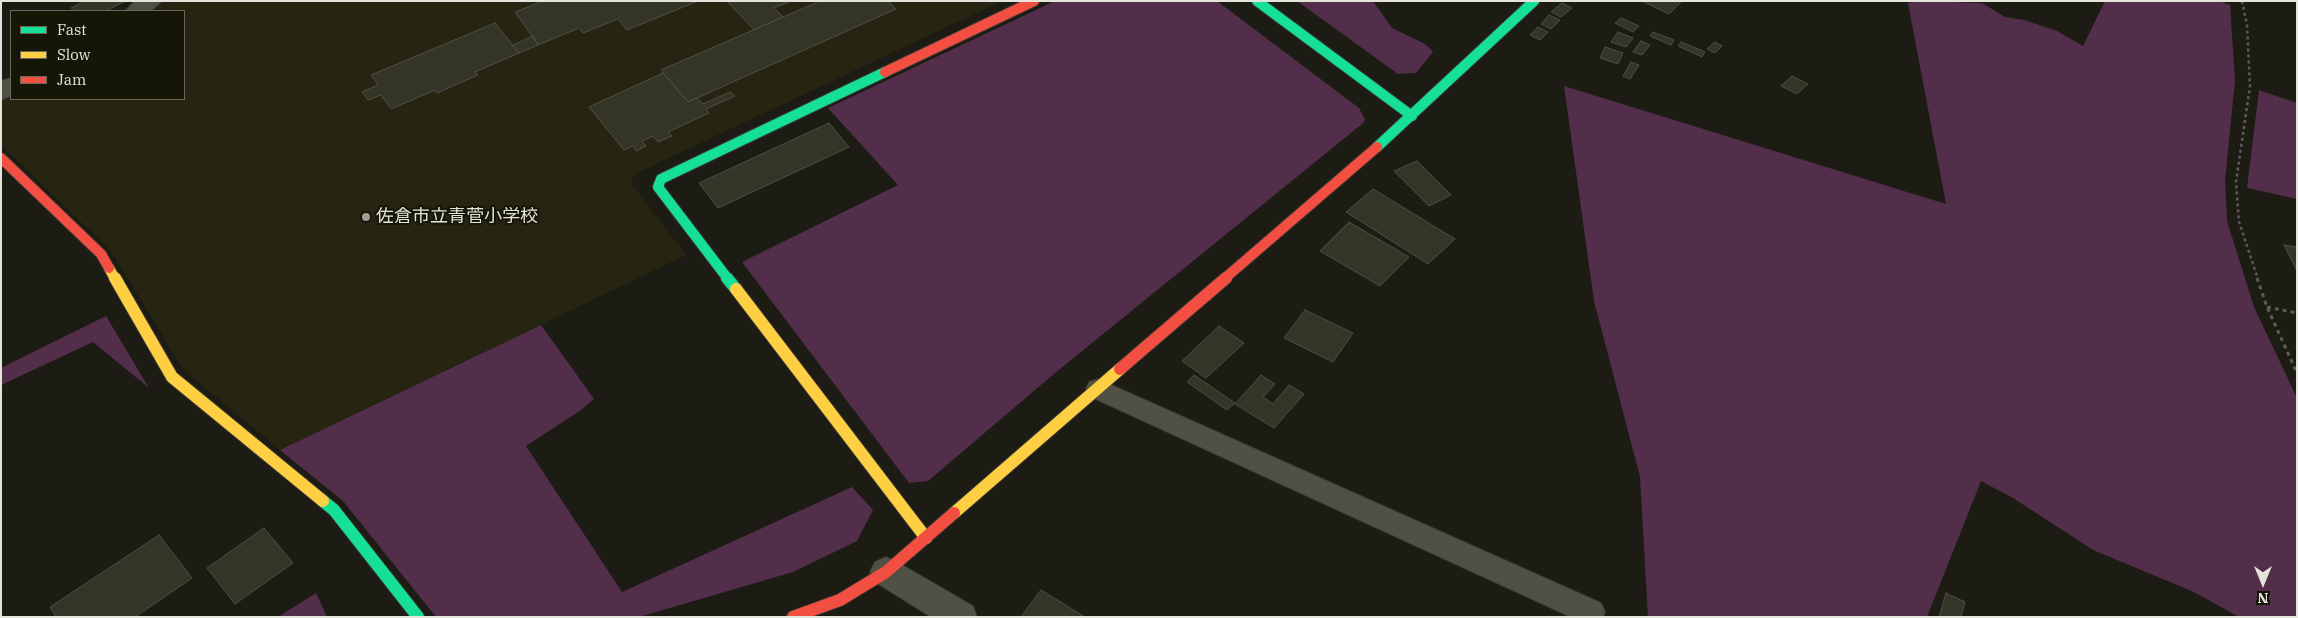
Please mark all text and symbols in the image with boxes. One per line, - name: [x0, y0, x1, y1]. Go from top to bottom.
- legend: [10, 10, 185, 100]
- text: Fast: [57, 20, 87, 39]
- text: Slow: [57, 45, 90, 64]
- text: Jam: [57, 70, 86, 89]
- place label: 佐倉市立青菅小学校: [376, 206, 538, 228]
- marker: 佐倉市立青菅小学校: [360, 211, 372, 223]
- north arrow: [2238, 558, 2288, 608]
- text: N: [2257, 589, 2269, 607]

